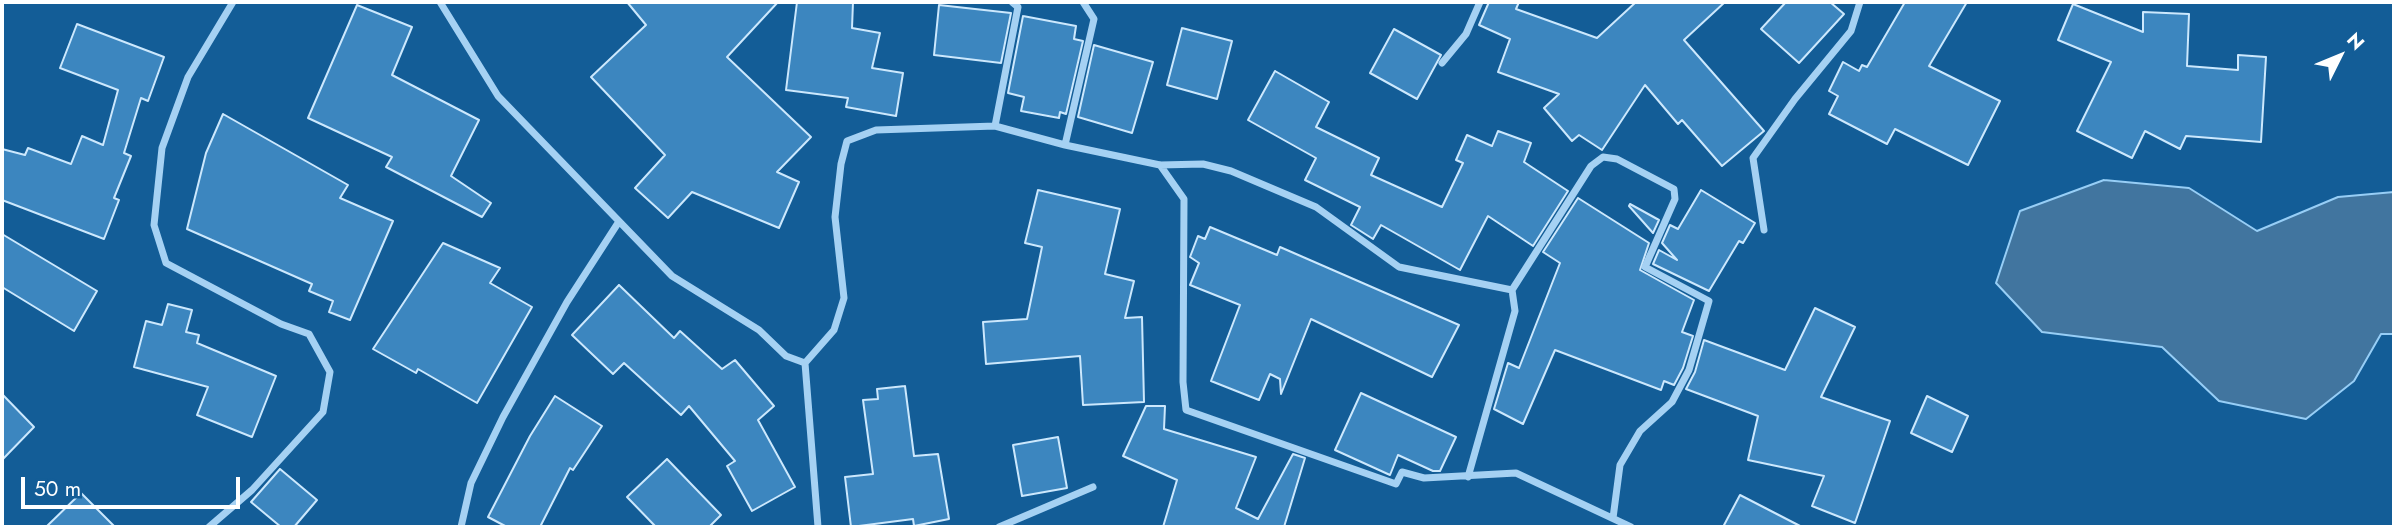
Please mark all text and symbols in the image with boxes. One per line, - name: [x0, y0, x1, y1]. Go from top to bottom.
- north arrow: [2305, 21, 2375, 91]
- text: N: [2341, 27, 2371, 56]
- scale bar: [24, 462, 243, 506]
- text: 50 m: [34, 474, 81, 504]

